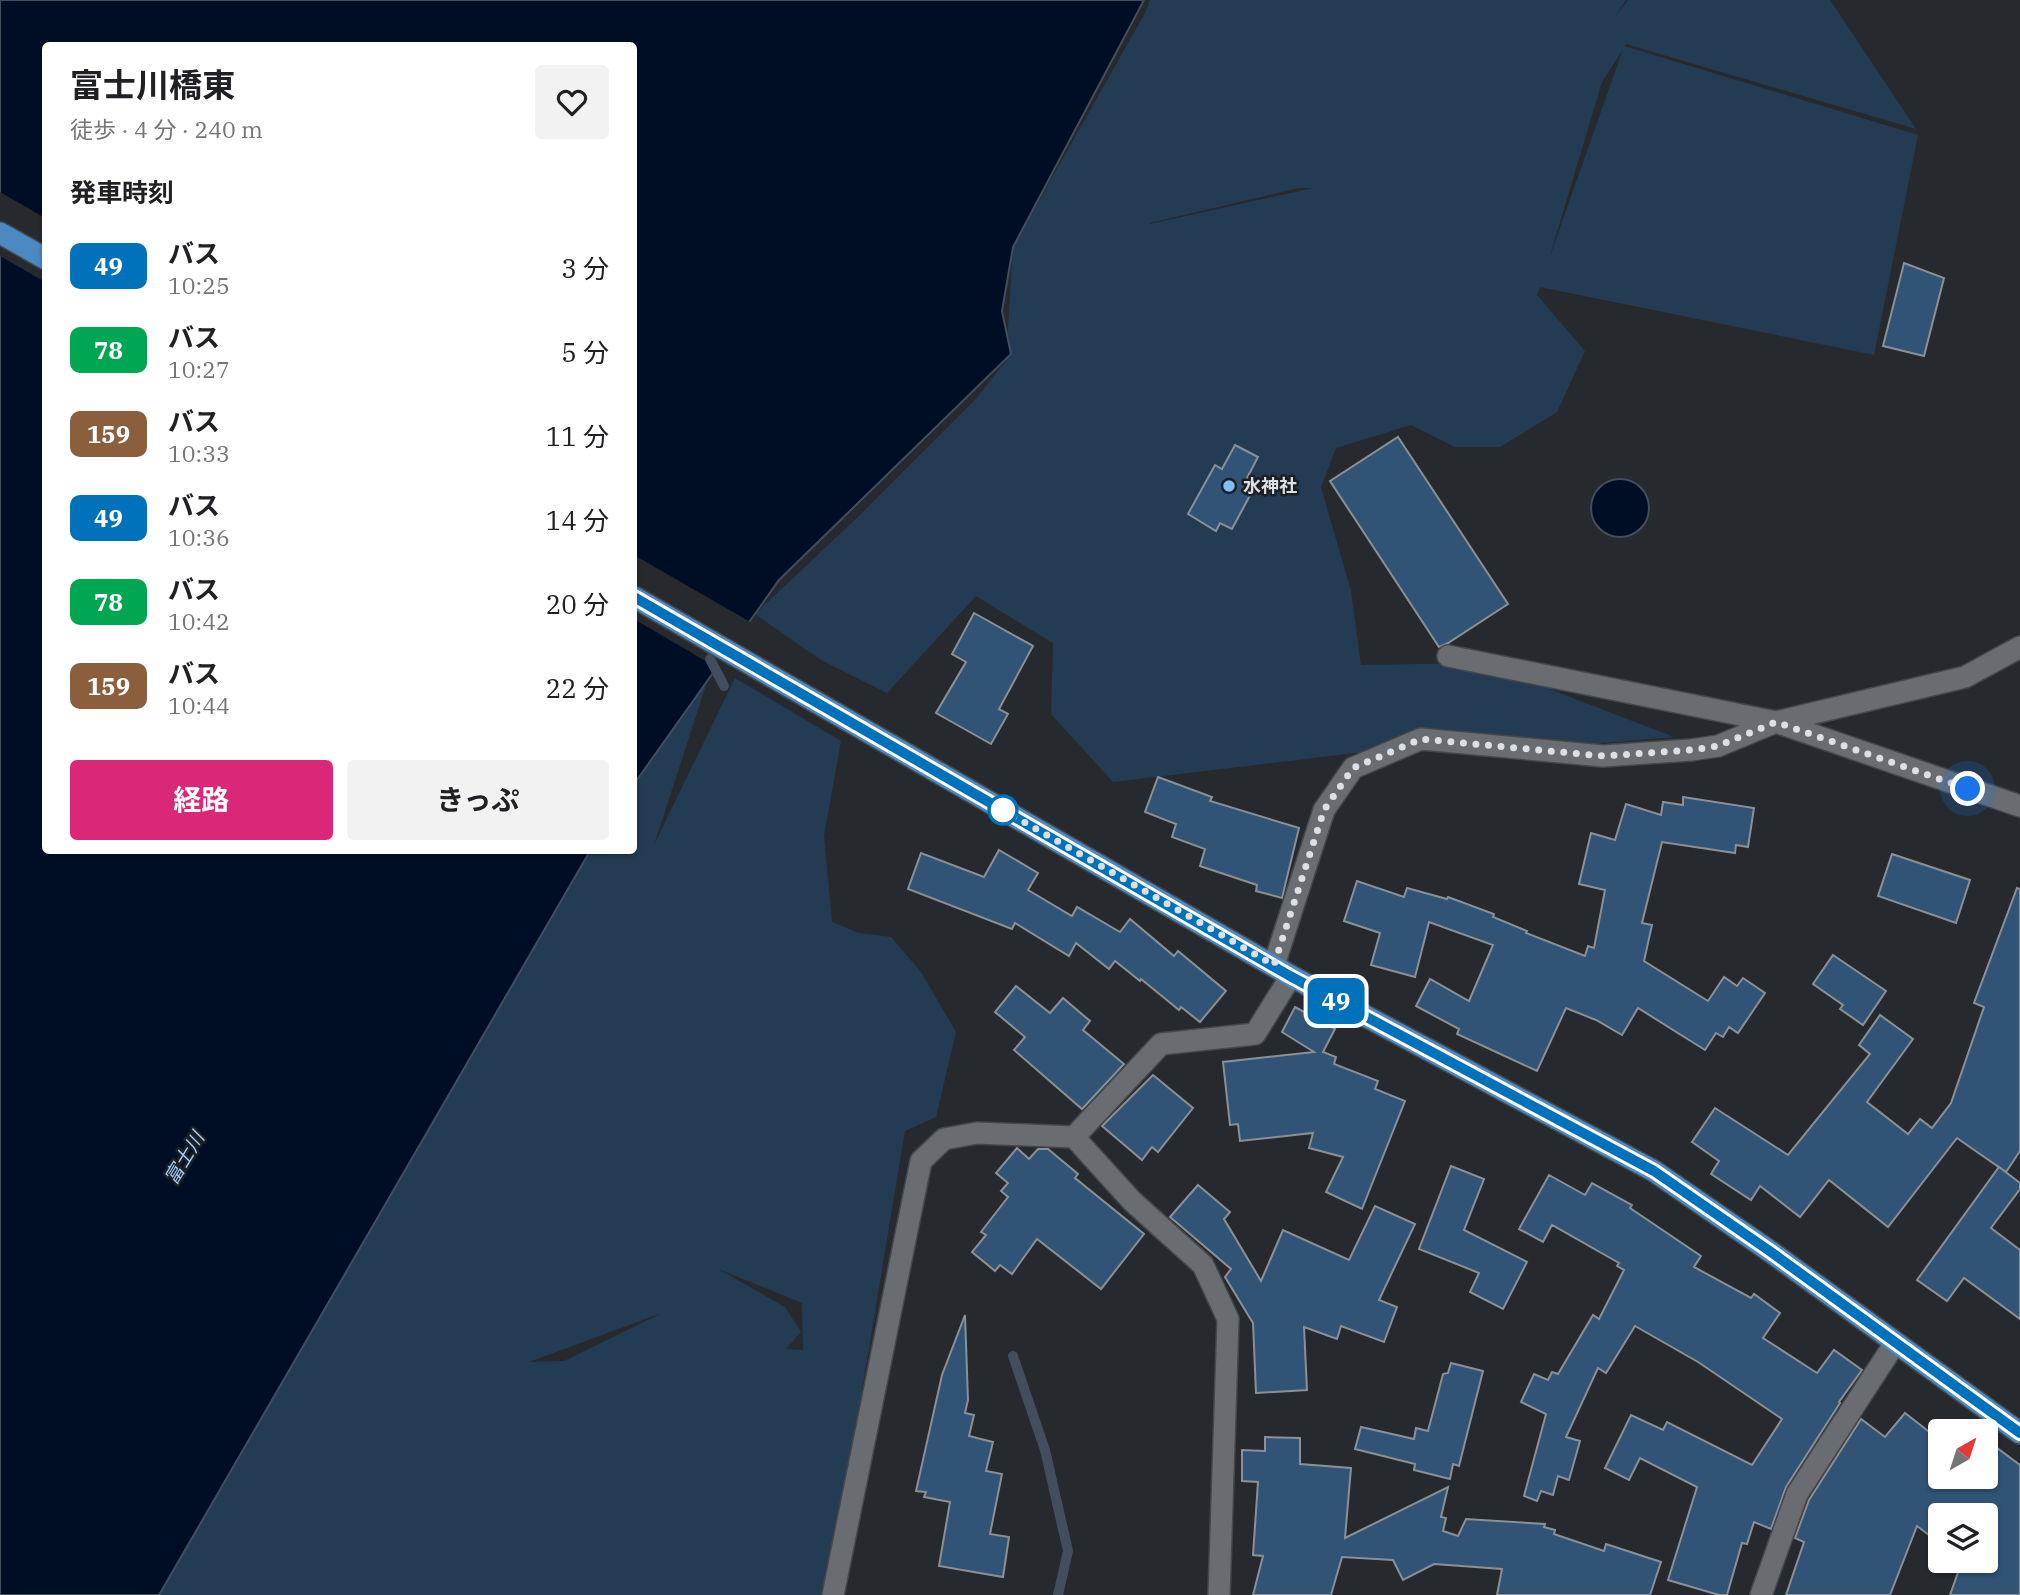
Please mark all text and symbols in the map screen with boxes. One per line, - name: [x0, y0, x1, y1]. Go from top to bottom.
- text: 富士川橋東: [70, 63, 235, 106]
- button: heart: [535, 65, 609, 139]
- text: 徒歩 · 4 分 · 240 m: [70, 114, 263, 144]
- text: 発車時刻: [70, 175, 174, 209]
- text: バス: [168, 236, 220, 270]
- text: 49: [94, 250, 123, 282]
- text: 3 分: [561, 251, 609, 285]
- text: 10:25: [168, 270, 230, 300]
- text: バス: [168, 320, 220, 354]
- text: 78: [94, 334, 123, 366]
- text: 5 分: [561, 335, 609, 369]
- text: 10:27: [168, 354, 230, 384]
- text: バス: [168, 404, 220, 438]
- text: 159: [87, 418, 130, 450]
- text: 11 分: [546, 419, 609, 453]
- text: 10:33: [168, 438, 230, 468]
- place label: 水神社: [1243, 474, 1297, 497]
- marker: 水神社: [1221, 478, 1237, 494]
- text: バス: [168, 488, 220, 522]
- text: 49: [94, 502, 123, 534]
- text: 14 分: [546, 503, 609, 537]
- text: 10:36: [168, 522, 230, 552]
- text: バス: [168, 572, 220, 606]
- text: 78: [94, 586, 123, 618]
- text: 20 分: [546, 587, 609, 621]
- text: 10:42: [168, 606, 230, 636]
- text: バス: [168, 656, 220, 690]
- text: 159: [87, 670, 130, 702]
- text: 22 分: [546, 671, 609, 705]
- text: 10:44: [168, 690, 230, 720]
- button: 経路: [70, 760, 333, 840]
- button: きっぷ: [347, 760, 609, 840]
- your location: [1950, 771, 1985, 806]
- unlabelled marker: [988, 795, 1018, 825]
- line badge: 49: [1304, 978, 1368, 1024]
- text: 49: [1322, 985, 1350, 1017]
- water label: 富士川: [159, 1126, 210, 1189]
- north arrow: [1928, 1419, 1998, 1489]
- map controls: [1928, 1419, 1998, 1573]
- button: layers: [1928, 1503, 1998, 1573]

